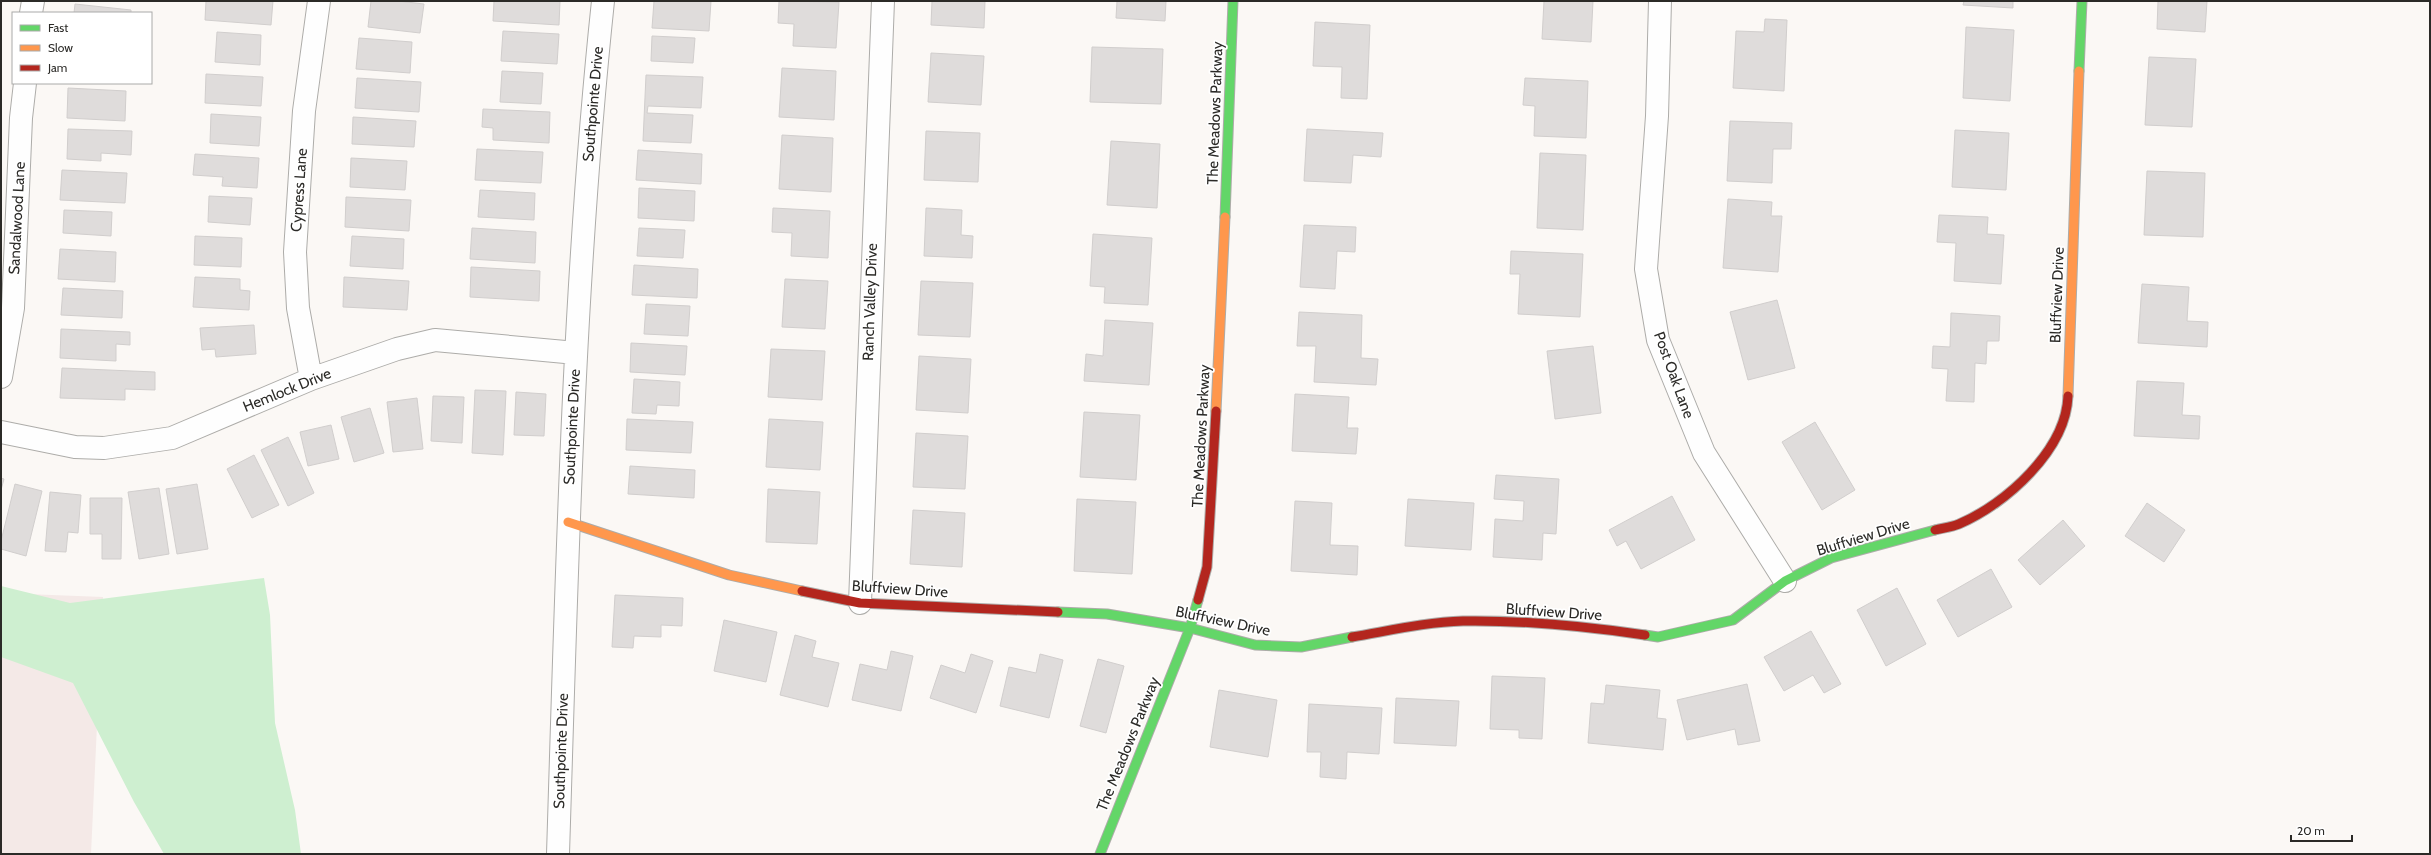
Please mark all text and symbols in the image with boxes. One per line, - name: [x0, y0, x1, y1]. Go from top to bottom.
- legend: [12, 12, 152, 84]
- text: Fast: [48, 20, 68, 35]
- text: Slow: [48, 40, 73, 55]
- street label: The Meadows Parkway: [1204, 41, 1227, 185]
- street label: Southpointe Drive: [579, 45, 607, 162]
- text: Jam: [47, 60, 67, 75]
- street label: Cypress Lane: [287, 147, 311, 232]
- street label: Sandalwood Lane: [5, 161, 29, 275]
- street label: Ranch Valley Drive: [859, 242, 881, 361]
- street label: Bluffview Drive: [2046, 246, 2068, 343]
- street label: Post Oak Lane: [1650, 329, 1698, 421]
- street label: Hemlock Drive: [240, 364, 334, 416]
- street label: The Meadows Parkway: [1188, 364, 1214, 508]
- street label: Southpointe Drive: [560, 368, 584, 485]
- street label: Bluffview Drive: [1814, 514, 1912, 560]
- street label: Bluffview Drive: [851, 577, 949, 601]
- street label: Bluffview Drive: [1505, 600, 1603, 624]
- street label: Bluffview Drive: [1174, 602, 1272, 640]
- street label: The Meadows Parkway: [1093, 674, 1163, 814]
- street label: Southpointe Drive: [550, 693, 572, 809]
- scale bar: [2291, 817, 2352, 843]
- text: 20 m: [2297, 823, 2325, 838]

